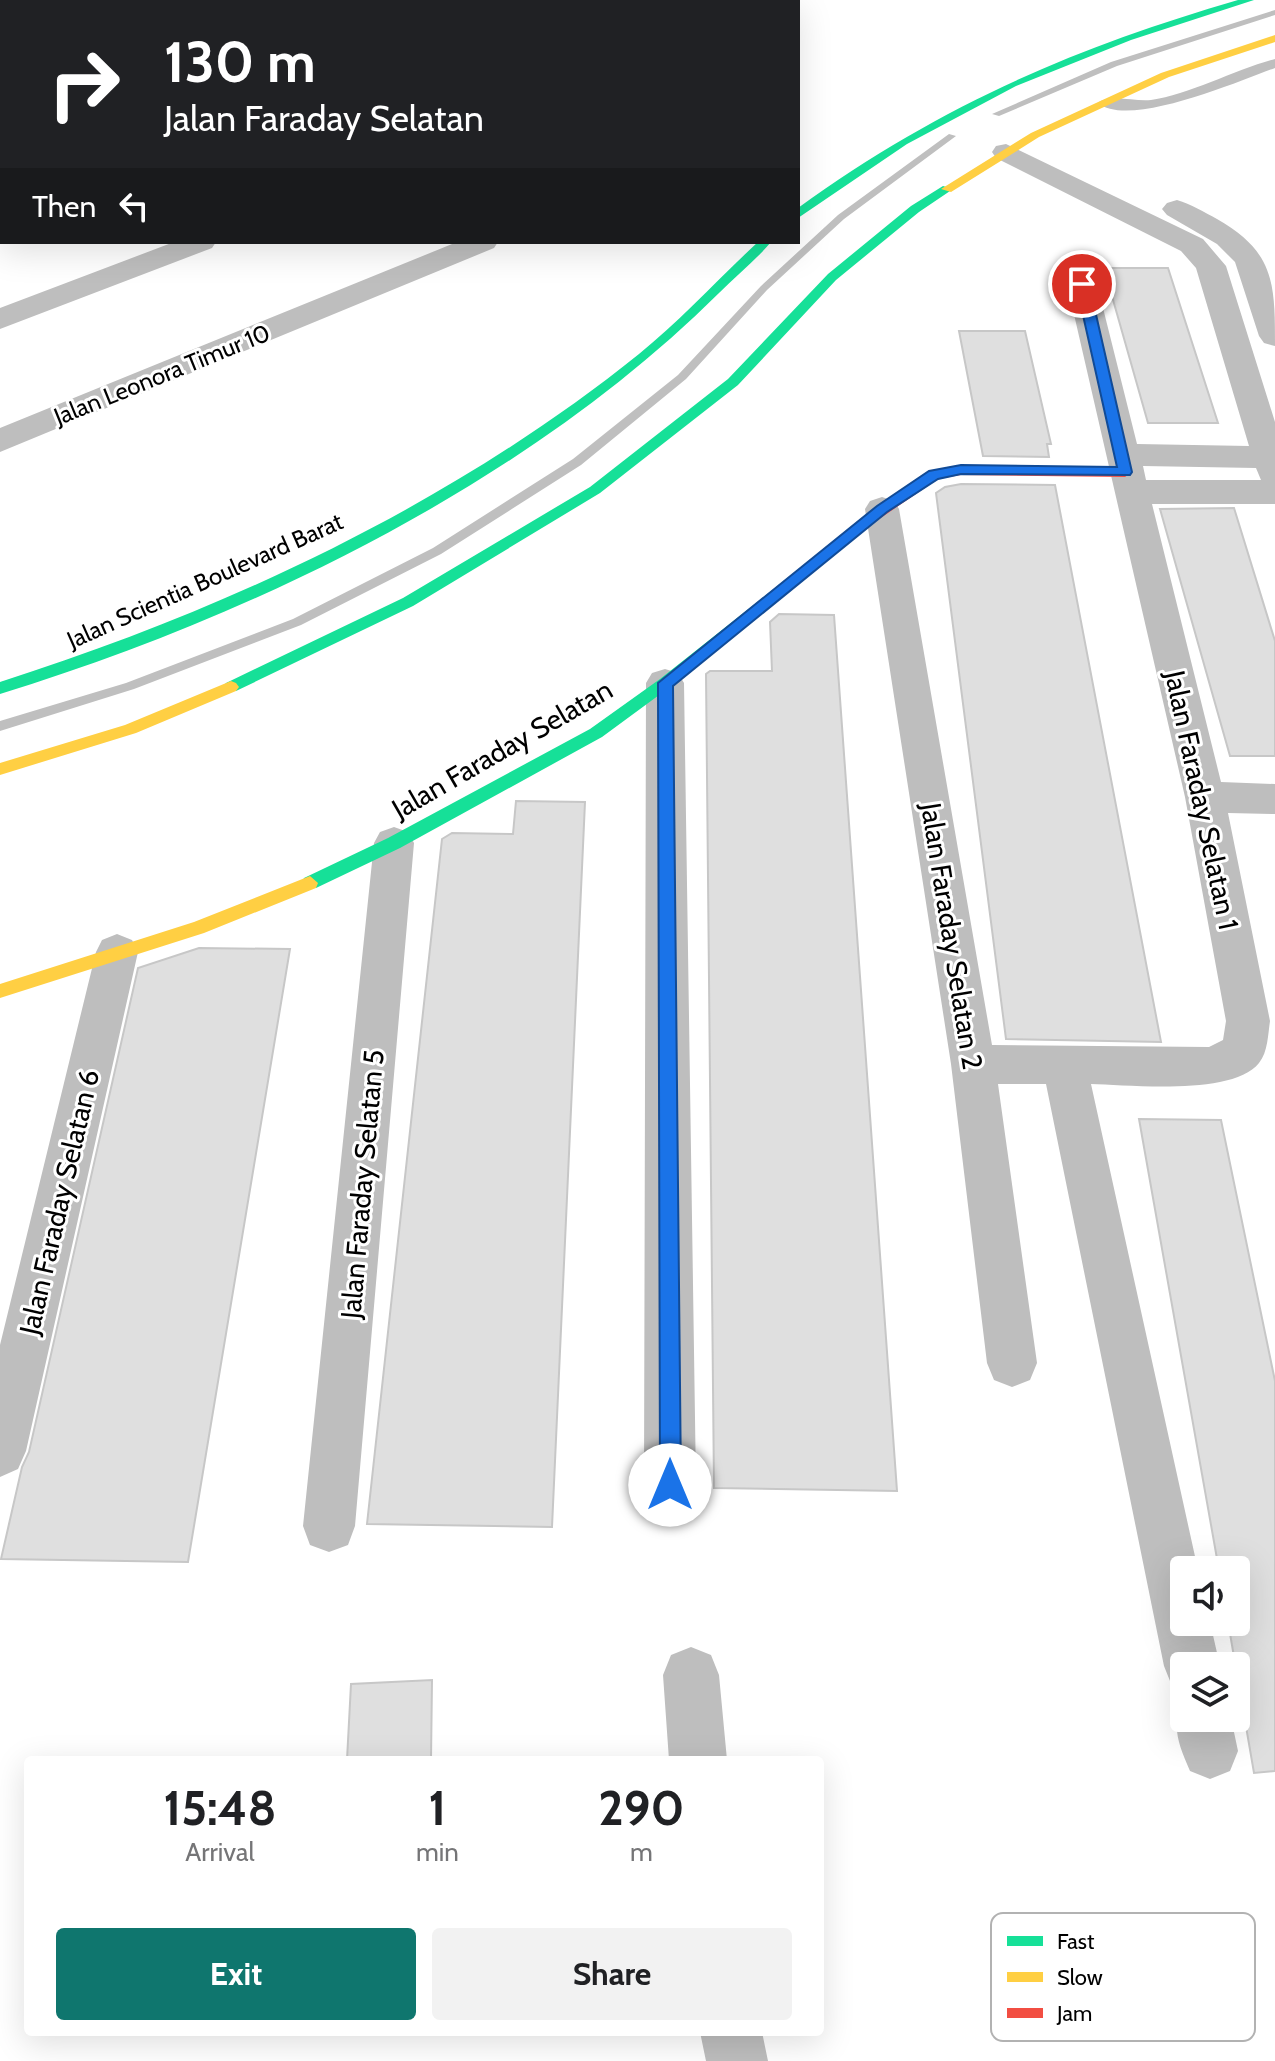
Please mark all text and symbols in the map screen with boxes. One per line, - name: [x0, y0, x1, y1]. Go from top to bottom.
- text: 130 m: [164, 28, 316, 96]
- icon: right: [32, 32, 136, 136]
- text: Jalan Faraday Selatan: [164, 96, 484, 140]
- icon: left: [112, 184, 156, 228]
- text: Then: [32, 188, 96, 225]
- pin: [1048, 250, 1116, 318]
- icon: arrive: [1060, 262, 1104, 306]
- street label: Jalan Leonora Timur 10: [49, 318, 274, 432]
- street label: Jalan Scientia Boulevard Barat: [62, 507, 347, 655]
- street label: Jalan Faraday Selatan 1: [1158, 666, 1246, 933]
- street label: Jalan Faraday Selatan: [385, 672, 618, 826]
- street label: Jalan Faraday Selatan 2: [914, 799, 990, 1072]
- street label: Jalan Faraday Selatan 5: [333, 1048, 391, 1321]
- street label: Jalan Faraday Selatan 6: [12, 1066, 106, 1339]
- position arrow: [628, 1443, 712, 1527]
- map controls: [1170, 1556, 1250, 1732]
- button: sound: [1170, 1556, 1250, 1636]
- button: layers: [1170, 1652, 1250, 1732]
- text: 15:48: [163, 1779, 276, 1837]
- text: 1: [428, 1779, 446, 1837]
- text: 290: [598, 1779, 684, 1837]
- text: Arrival: [185, 1836, 255, 1868]
- text: min: [416, 1836, 459, 1868]
- text: m: [630, 1836, 653, 1868]
- legend: [991, 1913, 1255, 2041]
- button: Exit: [56, 1928, 416, 2020]
- button: Share: [432, 1928, 792, 2020]
- text: Fast: [1057, 1928, 1095, 1955]
- text: Slow: [1057, 1964, 1103, 1991]
- text: Jam: [1056, 2000, 1092, 2027]

